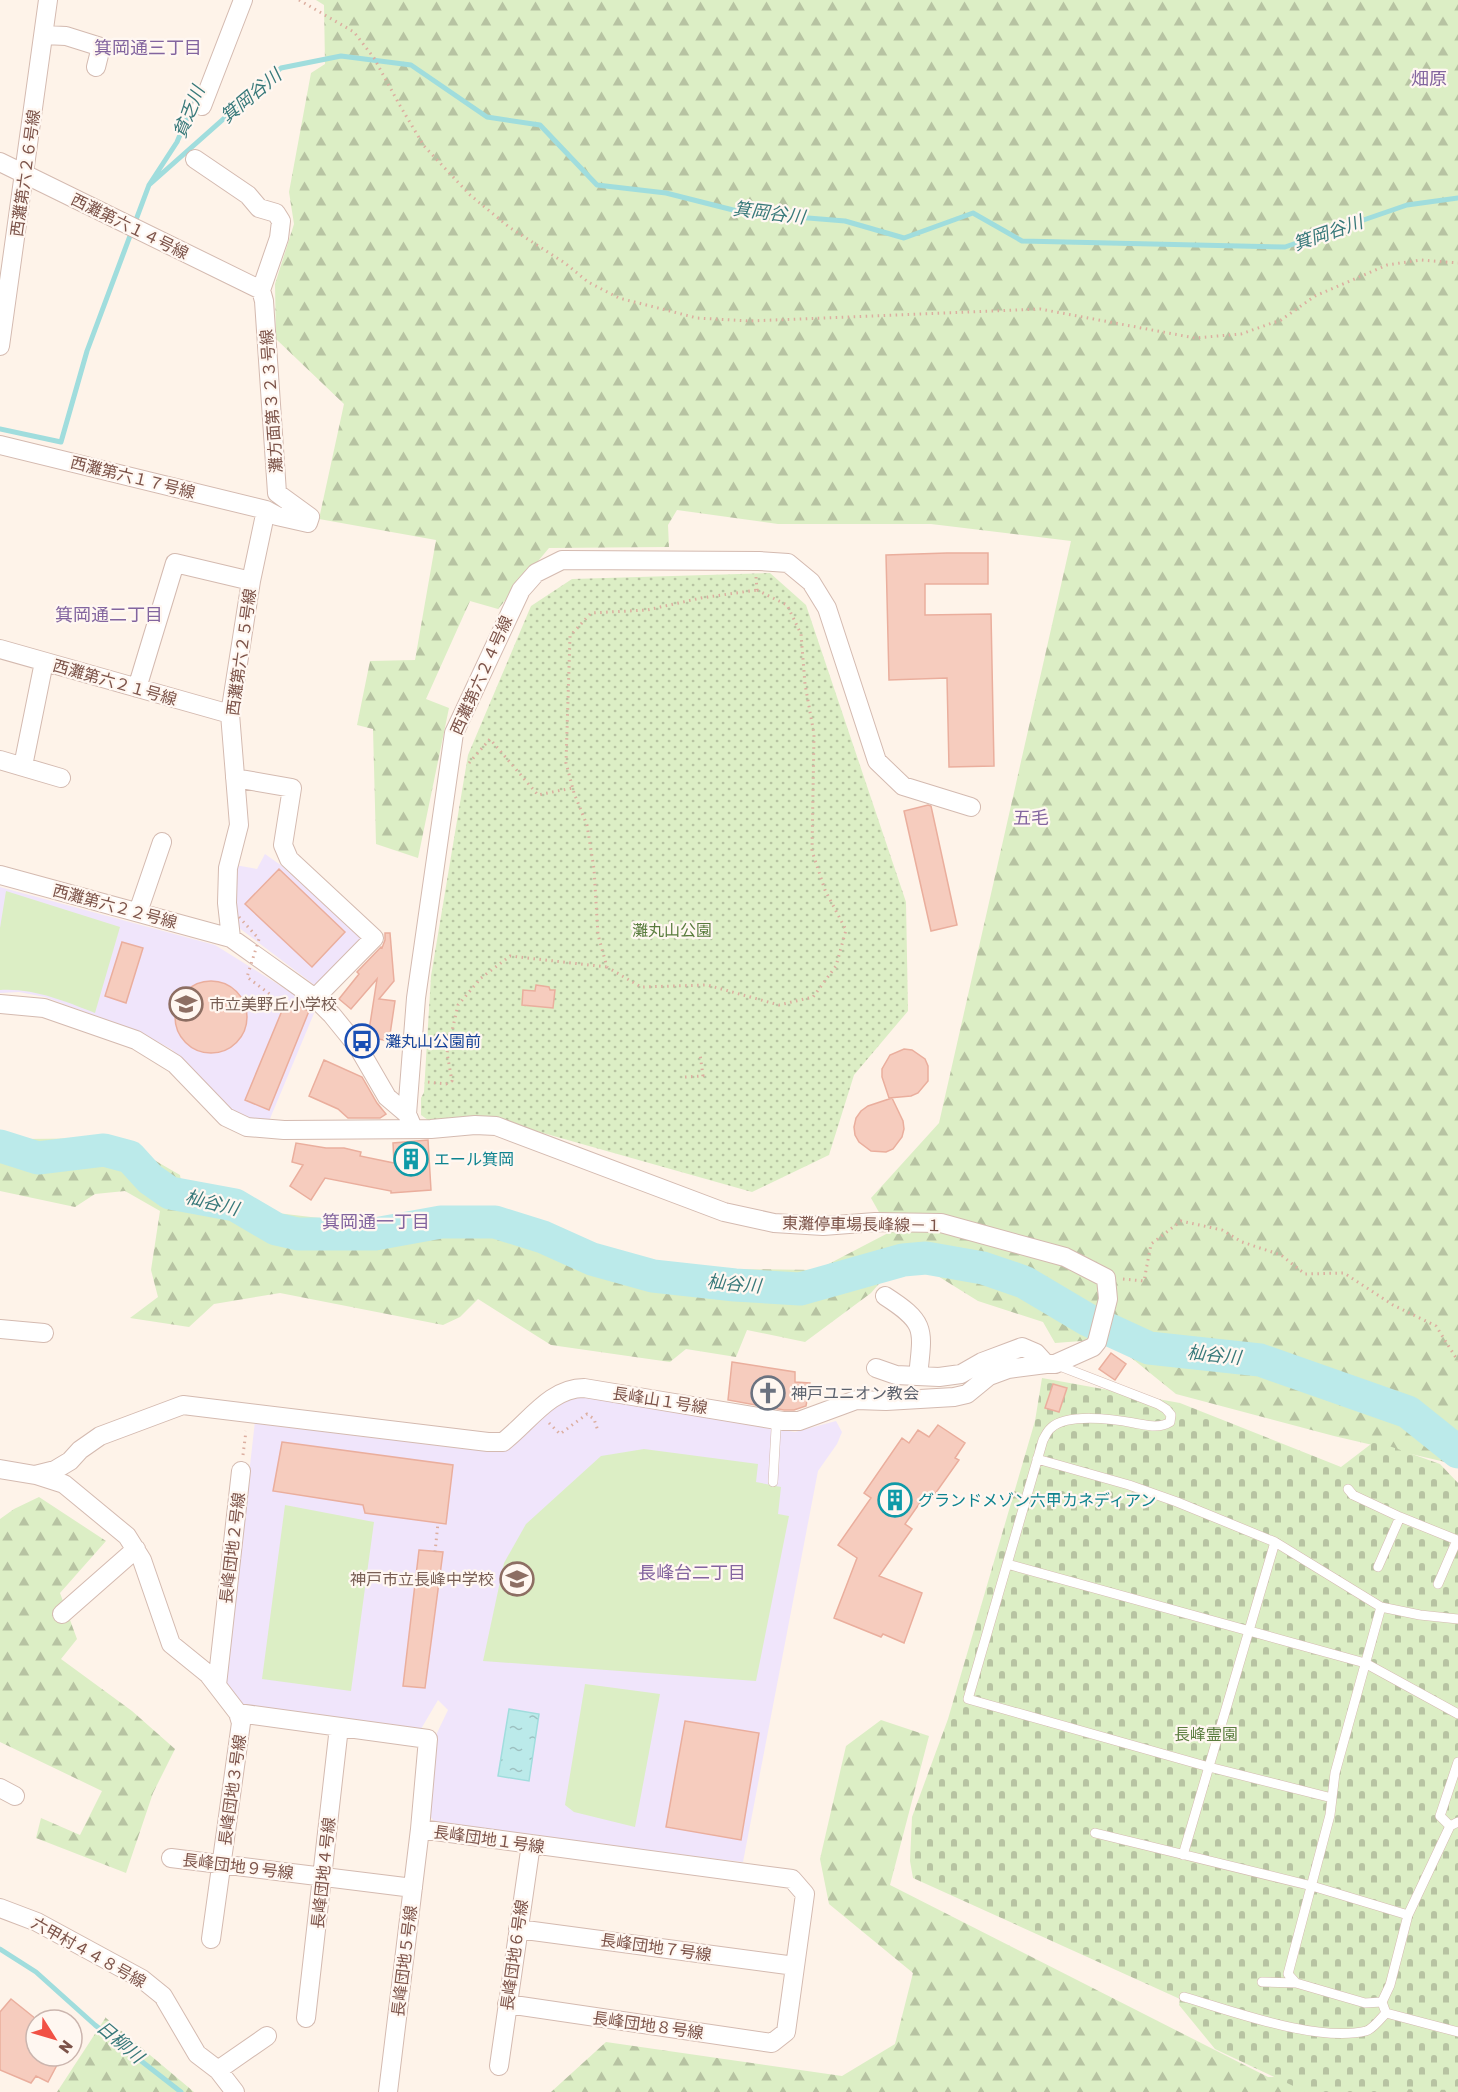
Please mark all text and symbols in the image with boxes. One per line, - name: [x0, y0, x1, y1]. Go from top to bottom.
- district label: 箕岡通三丁目: [94, 37, 202, 59]
- water label: 箕岡谷川: [216, 63, 287, 128]
- district label: 畑原: [1411, 68, 1447, 90]
- water label: 貧乏川: [169, 81, 210, 141]
- street label: 西灘第六２６号線: [7, 108, 44, 238]
- street label: 西灘第六１４号線: [68, 190, 191, 263]
- water label: 箕岡谷川: [732, 198, 808, 229]
- water label: 箕岡谷川: [1290, 210, 1368, 255]
- street label: 灘方面第３２３号線: [257, 328, 286, 473]
- street label: 西灘第六１７号線: [68, 453, 197, 502]
- street label: 西灘第六２５号線: [223, 587, 260, 717]
- district label: 箕岡通二丁目: [55, 604, 163, 626]
- street label: 西灘第六２４号線: [447, 613, 516, 738]
- street label: 西灘第六２１号線: [51, 656, 179, 709]
- district label: 五毛: [1013, 807, 1049, 829]
- street label: 西灘第六２２号線: [51, 881, 179, 932]
- park label: 灘丸山公園: [632, 921, 712, 940]
- school or university icon: 市立美野丘小学校: [168, 986, 204, 1022]
- place label: 市立美野丘小学校: [209, 995, 337, 1014]
- bus stop icon: 灘丸山公園前: [344, 1023, 380, 1059]
- place label: 灘丸山公園前: [385, 1032, 481, 1051]
- building icon: エール箕岡: [393, 1141, 429, 1177]
- place label: エール箕岡: [434, 1150, 514, 1169]
- water label: 杣谷川: [183, 1186, 243, 1221]
- district label: 箕岡通一丁目: [322, 1211, 430, 1233]
- street label: 東灘停車場長峰線－１: [782, 1214, 942, 1235]
- water label: 杣谷川: [706, 1271, 764, 1297]
- water label: 杣谷川: [1186, 1341, 1244, 1369]
- church icon: 神戸ユニオン教会: [750, 1375, 786, 1411]
- street label: 長峰山１号線: [611, 1384, 709, 1417]
- place label: 神戸ユニオン教会: [791, 1384, 919, 1403]
- building icon: グランドメゾン六甲カネディアン: [877, 1482, 913, 1518]
- street label: 長峰団地２号線: [216, 1491, 249, 1605]
- place label: グランドメゾン六甲カネディアン: [918, 1491, 1156, 1510]
- school or university icon: 神戸市立長峰中学校: [499, 1561, 535, 1597]
- district label: 長峰台二丁目: [638, 1562, 746, 1584]
- place label: 神戸市立長峰中学校: [350, 1570, 494, 1589]
- park label: 長峰霊園: [1174, 1725, 1238, 1744]
- street label: 長峰団地３号線: [215, 1733, 250, 1847]
- street label: 長峰団地４号線: [308, 1816, 339, 1930]
- street label: 長峰団地１号線: [432, 1822, 546, 1857]
- street label: 長峰団地９号線: [181, 1850, 295, 1883]
- street label: 長峰団地６号線: [497, 1898, 532, 2012]
- street label: 長峰団地５号線: [388, 1904, 421, 2018]
- street label: 六甲村４４８号線: [28, 1913, 149, 1992]
- street label: 長峰団地７号線: [599, 1930, 713, 1965]
- north arrow: [24, 2008, 84, 2068]
- street label: 長峰団地８号線: [591, 2008, 705, 2043]
- water label: 日柳川: [92, 2016, 149, 2069]
- text: N: [55, 2036, 77, 2057]

